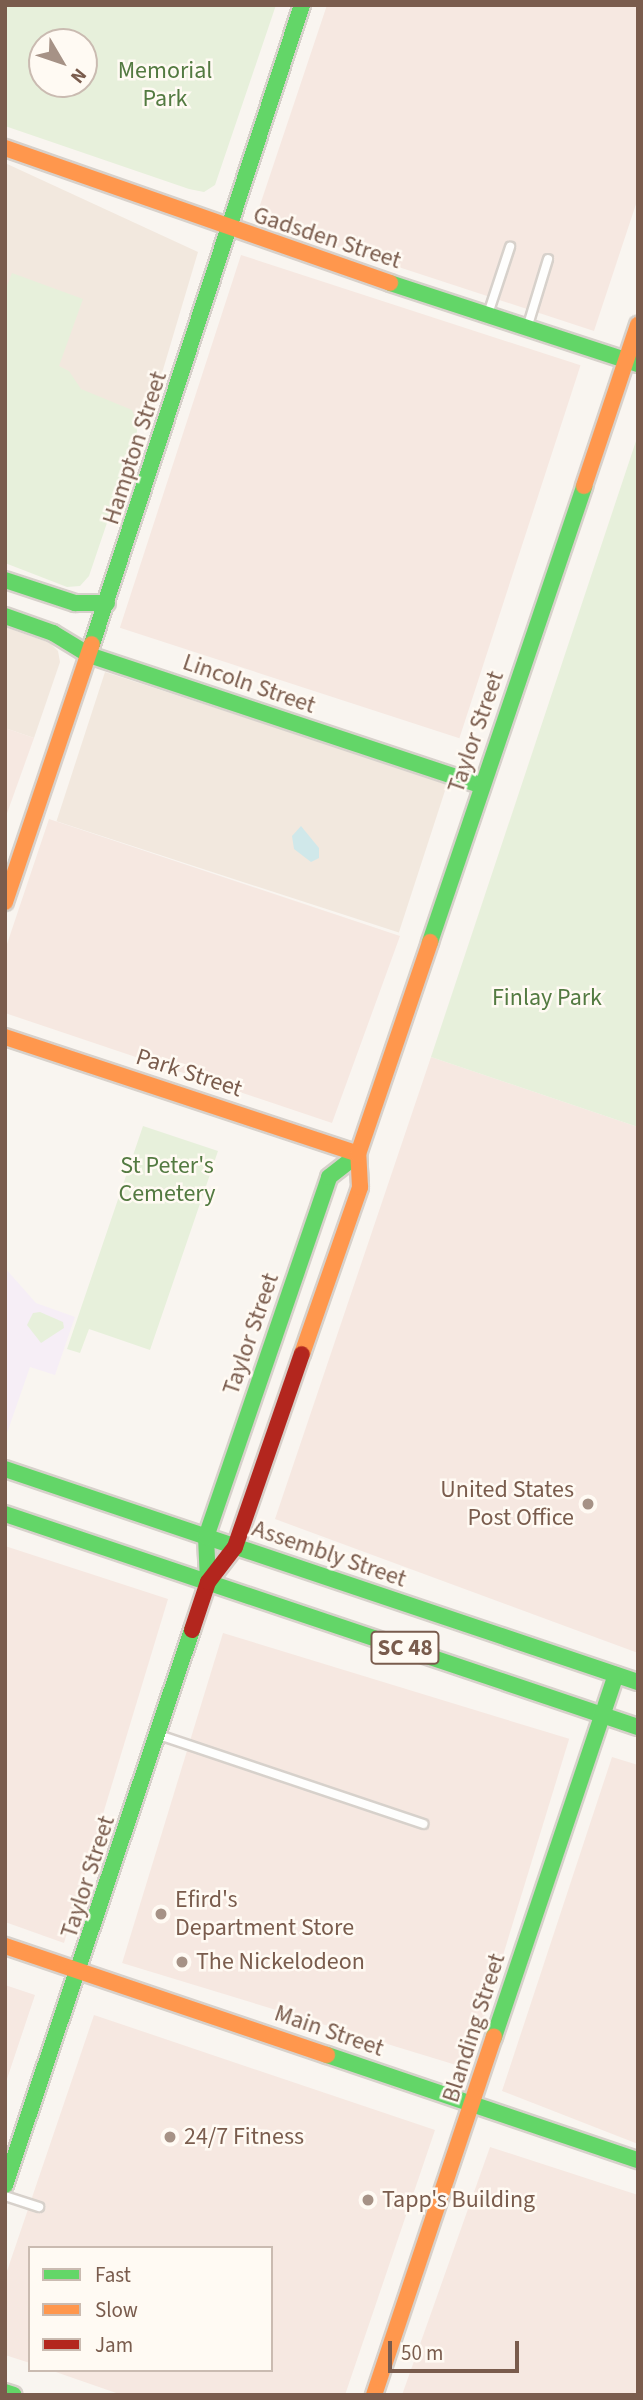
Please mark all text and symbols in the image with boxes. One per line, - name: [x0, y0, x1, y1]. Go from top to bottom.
- north arrow: [28, 28, 98, 98]
- park label: Memorial Park: [118, 57, 212, 113]
- text: N: [64, 62, 93, 89]
- street label: Gadsden Street: [250, 201, 404, 275]
- street label: Hampton Street: [97, 368, 173, 528]
- street label: Lincoln Street: [179, 648, 319, 720]
- street label: Taylor Street: [442, 667, 510, 797]
- park label: Finlay Park: [492, 984, 602, 1012]
- street label: Park Street: [132, 1042, 246, 1104]
- park label: St Peter's Cemetery: [119, 1152, 215, 1208]
- street label: Taylor Street: [217, 1269, 285, 1399]
- place label: United States Post Office: [440, 1476, 574, 1532]
- marker: United States Post Office: [580, 1496, 596, 1512]
- street label: Assembly Street: [248, 1514, 410, 1594]
- road number: SC 48: [370, 1628, 440, 1667]
- street label: Taylor Street: [55, 1812, 121, 1942]
- place label: Efird's Department Store: [175, 1886, 354, 1942]
- marker: Efird's Department Store: [153, 1906, 169, 1922]
- place label: The Nickelodeon: [196, 1948, 365, 1976]
- street label: Blanding Street: [436, 1950, 512, 2106]
- marker: The Nickelodeon: [174, 1954, 190, 1970]
- street label: Main Street: [271, 1999, 387, 2063]
- place label: 24/7 Fitness: [184, 2123, 304, 2151]
- marker: 24/7 Fitness: [162, 2129, 178, 2145]
- place label: Tapp's Building: [382, 2186, 535, 2214]
- marker: Tapp's Building: [360, 2192, 376, 2208]
- legend: [28, 2246, 273, 2372]
- text: Fast: [95, 2260, 131, 2290]
- text: Slow: [95, 2295, 138, 2325]
- scale bar: [391, 2326, 522, 2370]
- text: Jam: [95, 2330, 133, 2360]
- text: 50 m: [401, 2338, 443, 2368]

